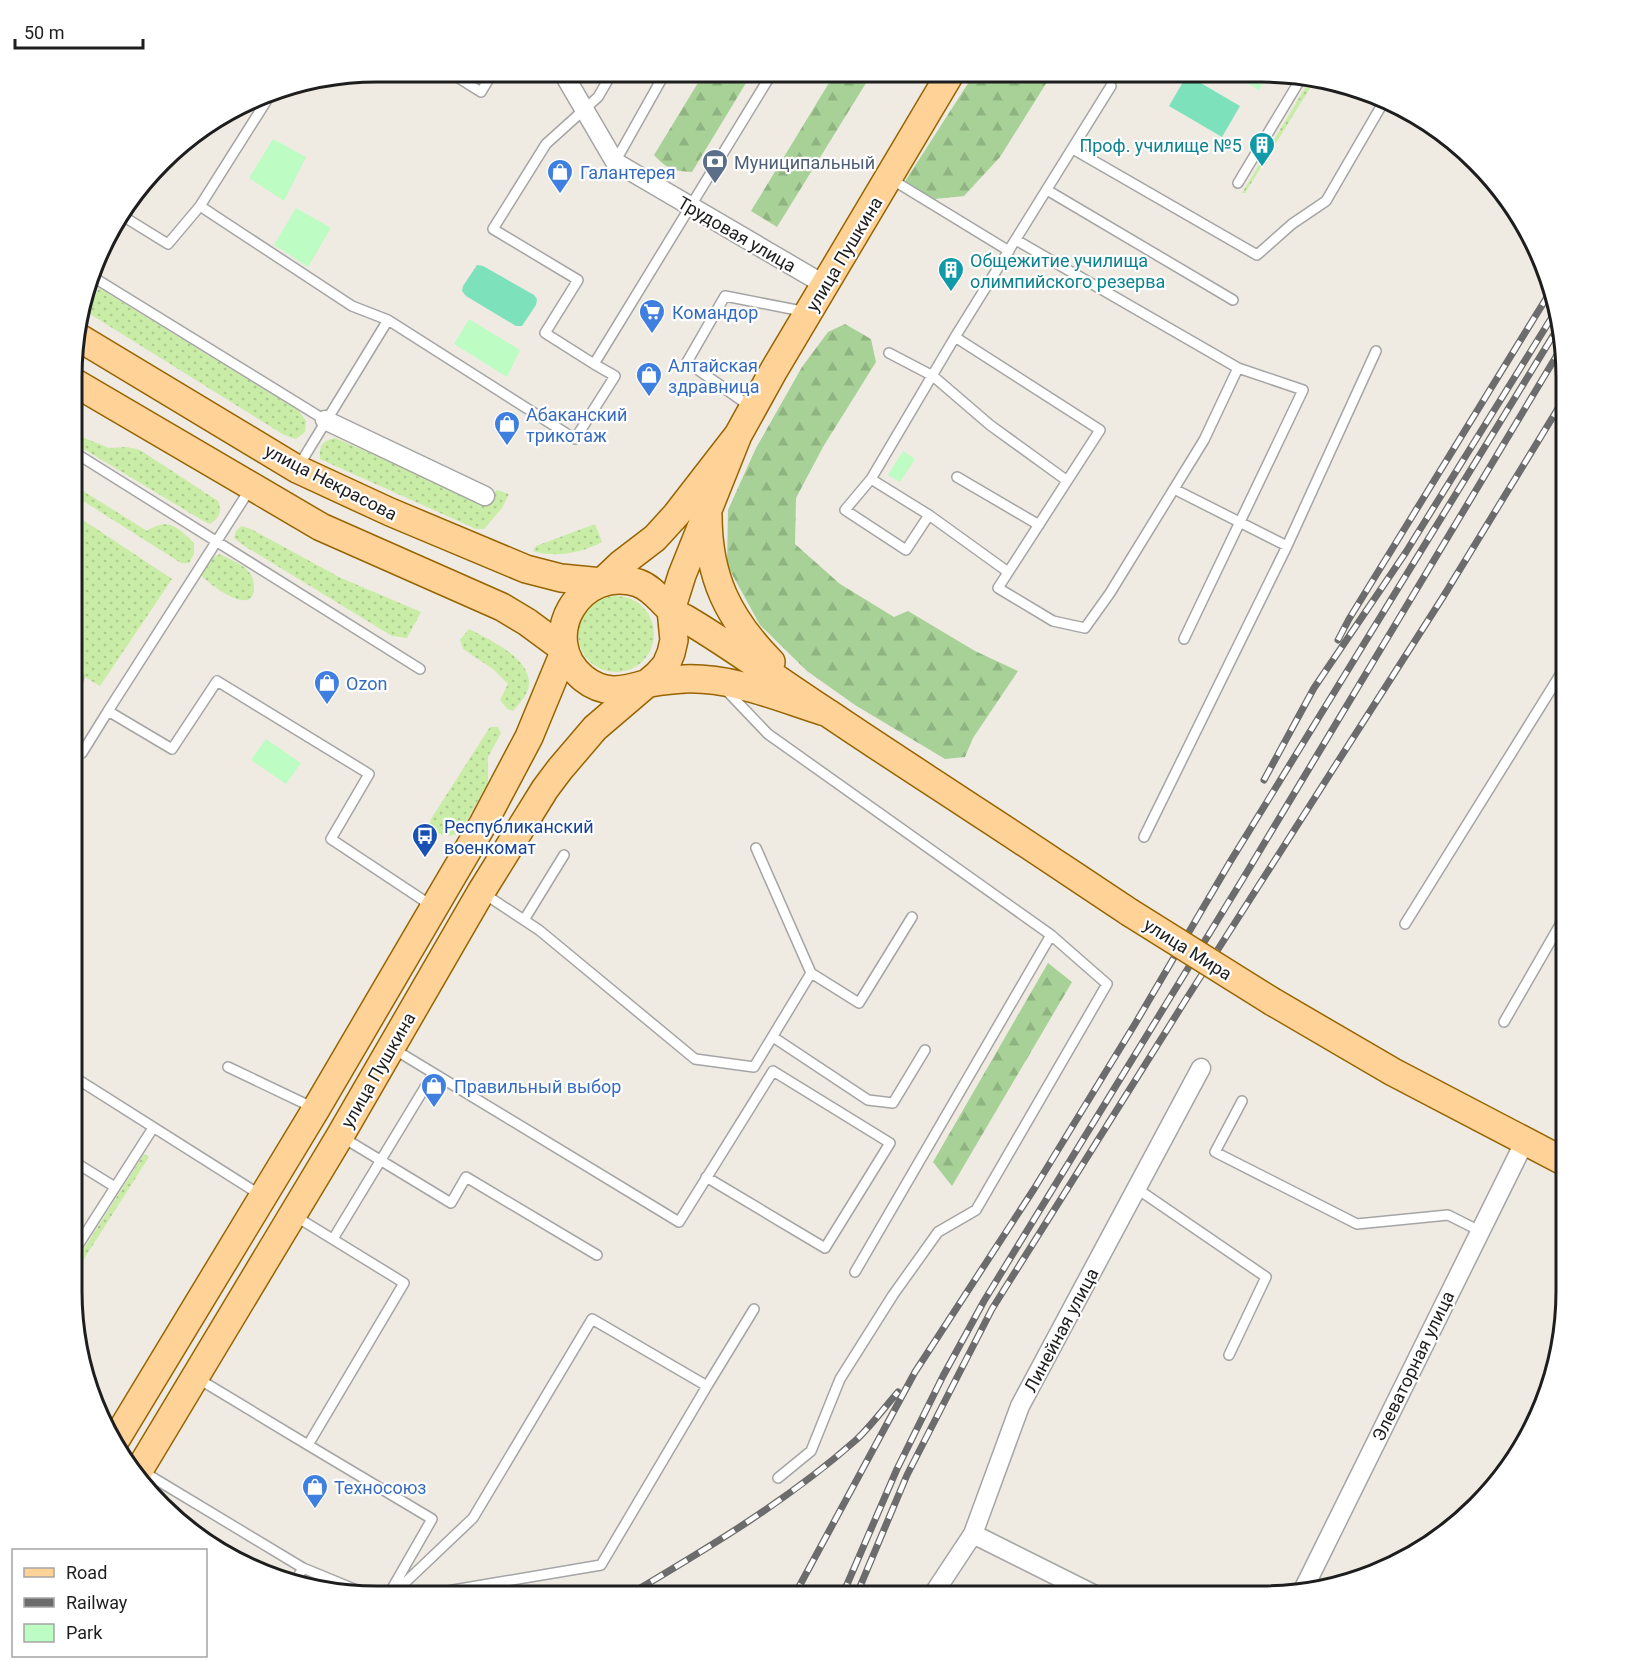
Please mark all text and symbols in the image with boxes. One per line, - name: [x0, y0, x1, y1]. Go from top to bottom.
- scale bar: [15, 12, 142, 50]
- text: 50 m: [24, 22, 64, 43]
- building icon: Проф. училище №5: [1247, 130, 1277, 168]
- place label: Проф. училище №5: [1079, 135, 1242, 156]
- bank icon: Муниципальный: [700, 147, 730, 185]
- place label: Муниципальный: [734, 152, 875, 173]
- shop icon: Галантерея: [545, 157, 575, 195]
- place label: Галантерея: [580, 162, 676, 183]
- street label: Трудовая улица: [674, 192, 800, 276]
- street label: улица Пушкина: [801, 193, 887, 315]
- place label: Общежитие училища олимпийского резерва: [970, 250, 1165, 292]
- building icon: Общежитие училища олимпийского резерва: [936, 255, 966, 293]
- supermarket icon: Командор: [637, 297, 667, 335]
- place label: Командор: [672, 302, 758, 323]
- place label: Алтайская здравница: [668, 355, 759, 397]
- shop icon: Алтайская здравница: [634, 360, 664, 398]
- place label: Абаканский трикотаж: [526, 404, 627, 446]
- shop icon: Абаканский трикотаж: [492, 409, 522, 447]
- street label: улица Некрасова: [261, 440, 401, 524]
- shop icon: Ozon: [312, 668, 342, 706]
- place label: Ozon: [346, 673, 387, 694]
- place label: Республиканский военкомат: [444, 816, 594, 858]
- bus stop icon: Республиканский военкомат: [410, 821, 440, 859]
- street label: улица Мира: [1140, 914, 1236, 984]
- street label: улица Пушкина: [336, 1008, 420, 1132]
- shop icon: Правильный выбор: [419, 1071, 449, 1109]
- place label: Правильный выбор: [454, 1076, 621, 1097]
- street label: Линейная улица: [1019, 1264, 1103, 1396]
- street label: Элеваторная улица: [1368, 1287, 1458, 1445]
- shop icon: Техносоюз: [300, 1472, 330, 1510]
- place label: Техносоюз: [334, 1477, 427, 1498]
- legend: [12, 1549, 207, 1657]
- text: Road: [66, 1562, 107, 1583]
- text: Railway: [66, 1592, 128, 1613]
- text: Park: [66, 1622, 103, 1643]

